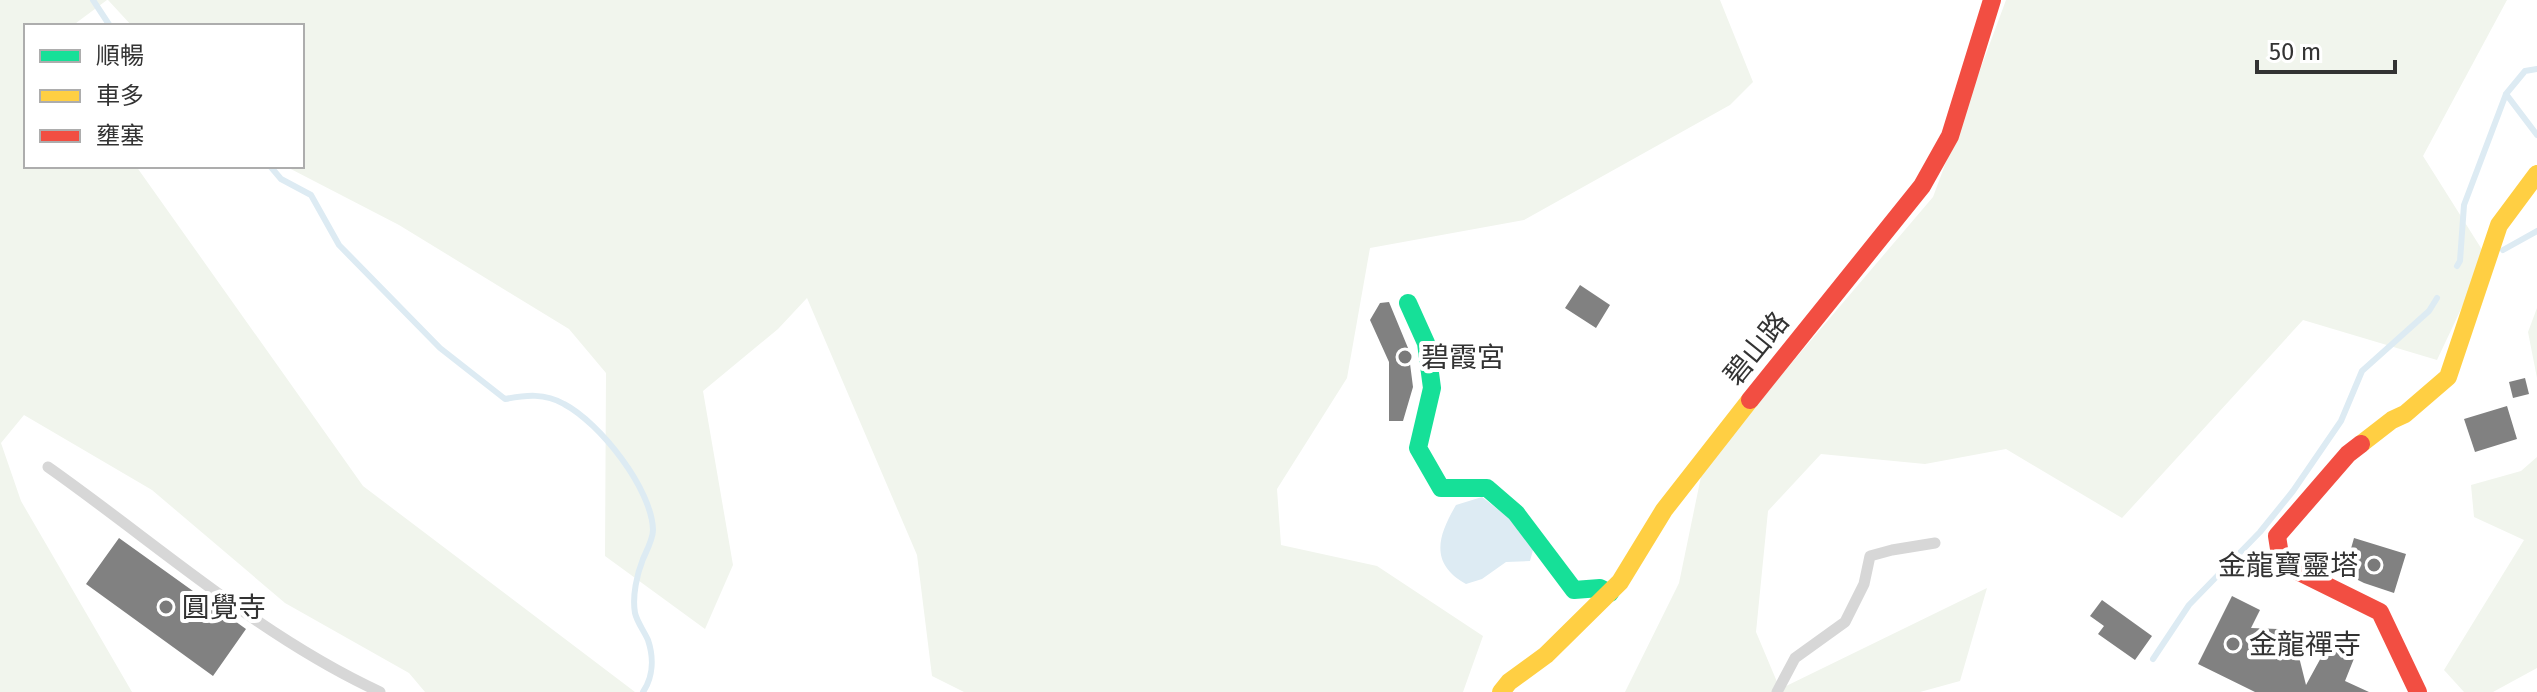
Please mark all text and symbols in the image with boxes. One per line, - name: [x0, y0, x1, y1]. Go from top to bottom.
- legend: [24, 24, 304, 168]
- scale bar: [2257, 24, 2395, 74]
- text: 50 m: [2269, 38, 2321, 66]
- text: 順暢: [96, 42, 144, 70]
- text: 車多: [96, 82, 144, 110]
- text: 壅塞: [96, 122, 144, 150]
- street label: 碧山路: [1717, 305, 1796, 391]
- place label: 碧霞宮: [1421, 341, 1505, 374]
- marker: 碧霞宮: [1396, 348, 1414, 366]
- place label: 金龍寶靈塔: [2218, 549, 2358, 582]
- marker: 金龍寶靈塔: [2365, 556, 2383, 574]
- place label: 圓覺寺: [182, 591, 266, 624]
- marker: 圓覺寺: [157, 598, 175, 616]
- place label: 金龍禪寺: [2249, 628, 2361, 661]
- marker: 金龍禪寺: [2224, 635, 2242, 653]

